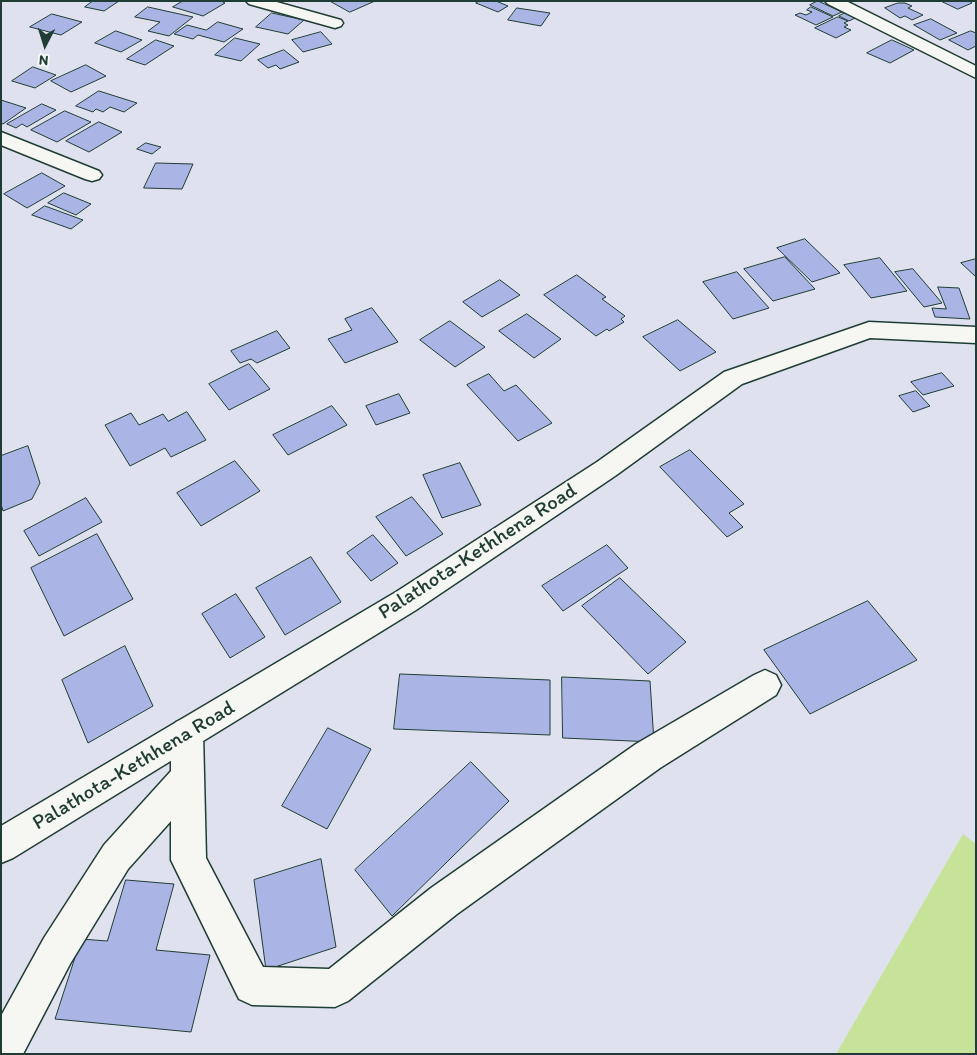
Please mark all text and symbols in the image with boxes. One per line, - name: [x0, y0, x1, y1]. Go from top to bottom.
- north arrow: [20, 20, 70, 70]
- text: N: [38, 52, 49, 69]
- street label: Palathota-Kethhena Road: [374, 478, 582, 626]
- street label: Palathota-Kethhena Road: [28, 696, 240, 836]

